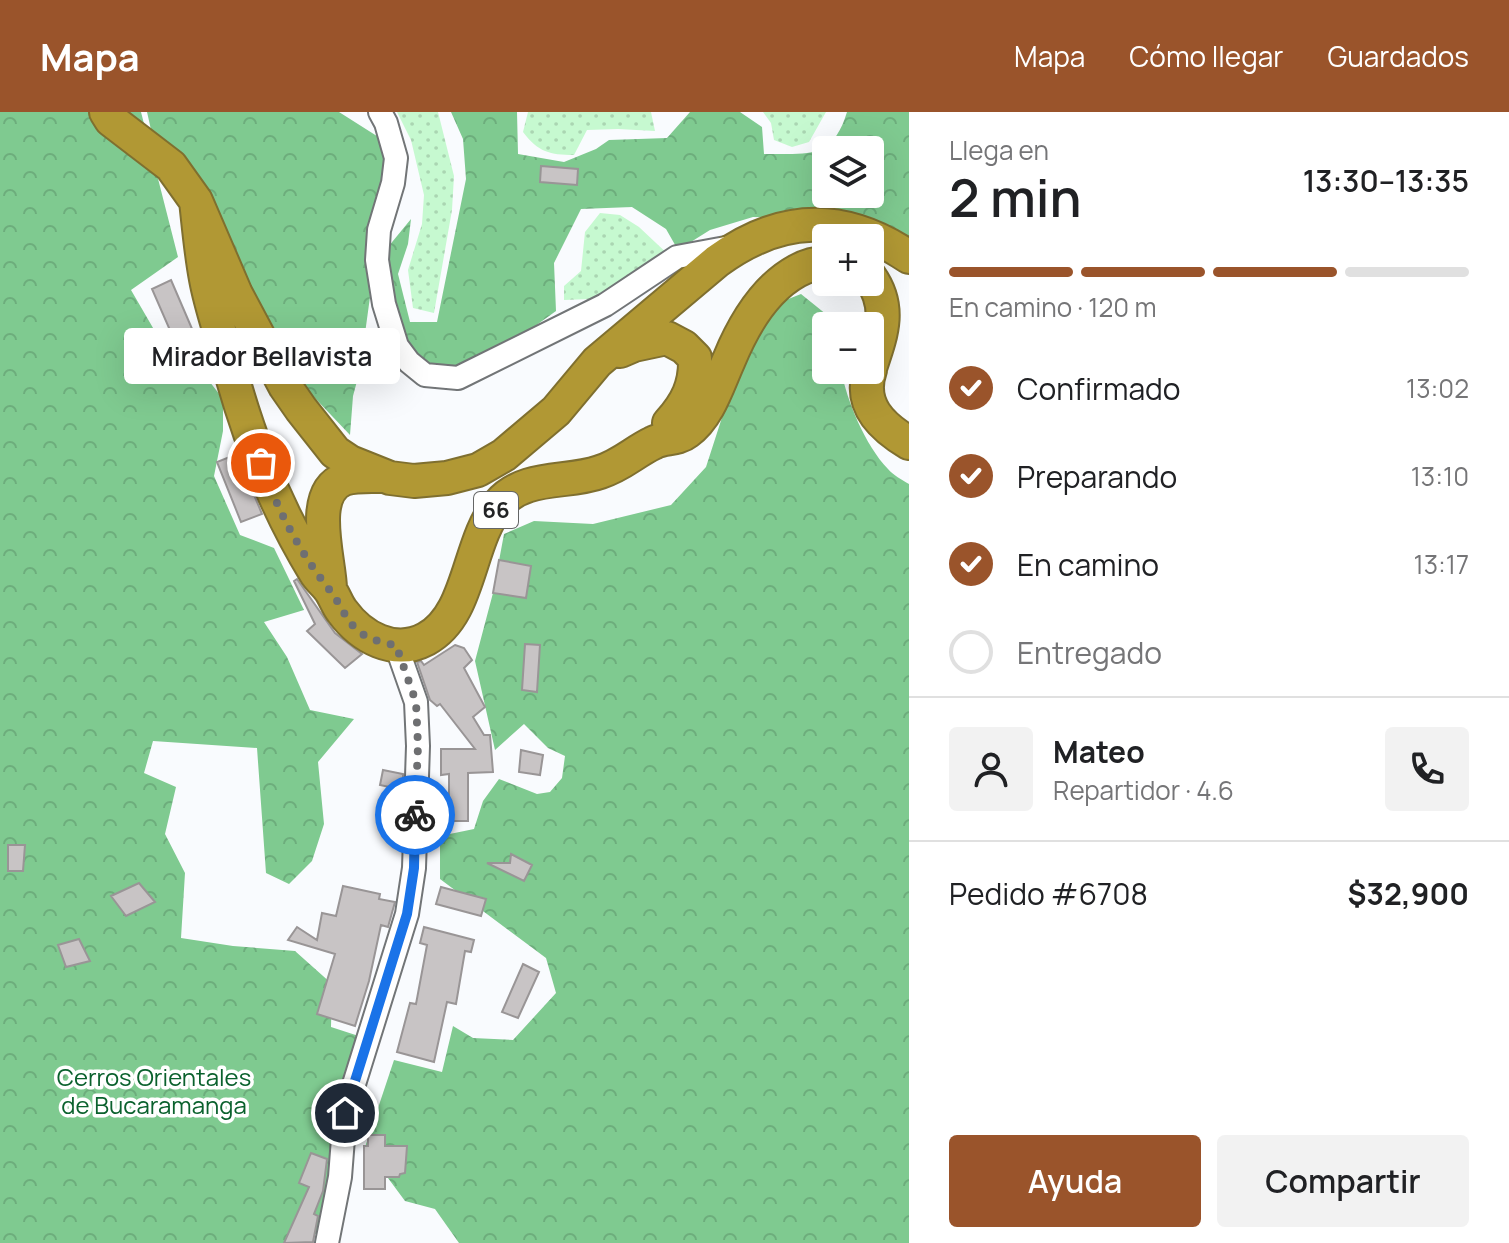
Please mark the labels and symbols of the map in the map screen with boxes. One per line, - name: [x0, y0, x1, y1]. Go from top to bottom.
- callout: Mirador Bellavista: [123, 327, 399, 383]
- pin: [227, 429, 295, 497]
- road number: 66: [474, 492, 518, 528]
- courier: [375, 775, 455, 855]
- park label: Cerros Orientales de Bucaramanga: [57, 1060, 251, 1121]
- pin: [311, 1079, 379, 1147]

